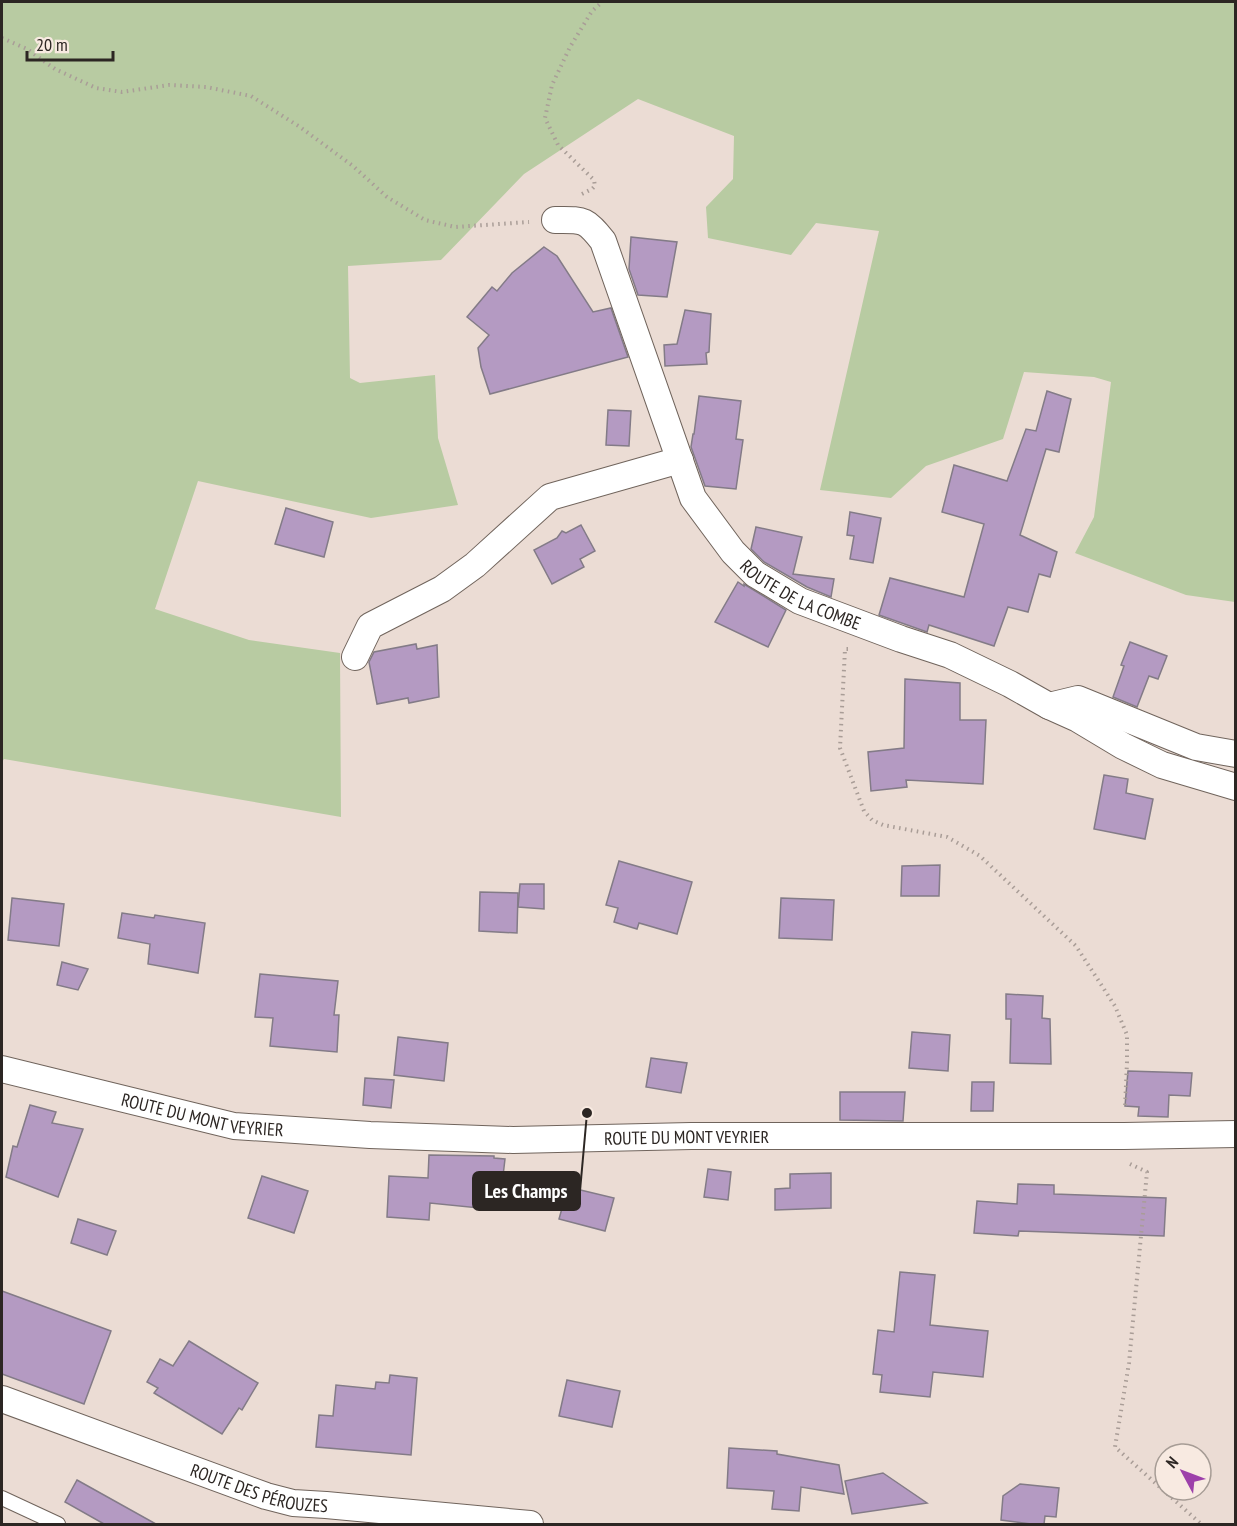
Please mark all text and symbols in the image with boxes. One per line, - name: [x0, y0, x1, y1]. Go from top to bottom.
- scale bar: [27, 24, 112, 62]
- text: 20 m: [36, 33, 68, 56]
- street label: ROUTE DE LA COMBE: [735, 554, 864, 634]
- street label: ROUTE DU MONT VEYRIER: [119, 1087, 285, 1141]
- street label: ROUTE DU MONT VEYRIER: [604, 1124, 770, 1149]
- callout: Les Champs: [473, 1172, 580, 1210]
- text: Les Champs: [485, 1178, 567, 1204]
- north arrow: [1153, 1442, 1213, 1502]
- text: N: [1161, 1452, 1182, 1472]
- street label: ROUTE DES PÉROUZES: [187, 1458, 329, 1517]

